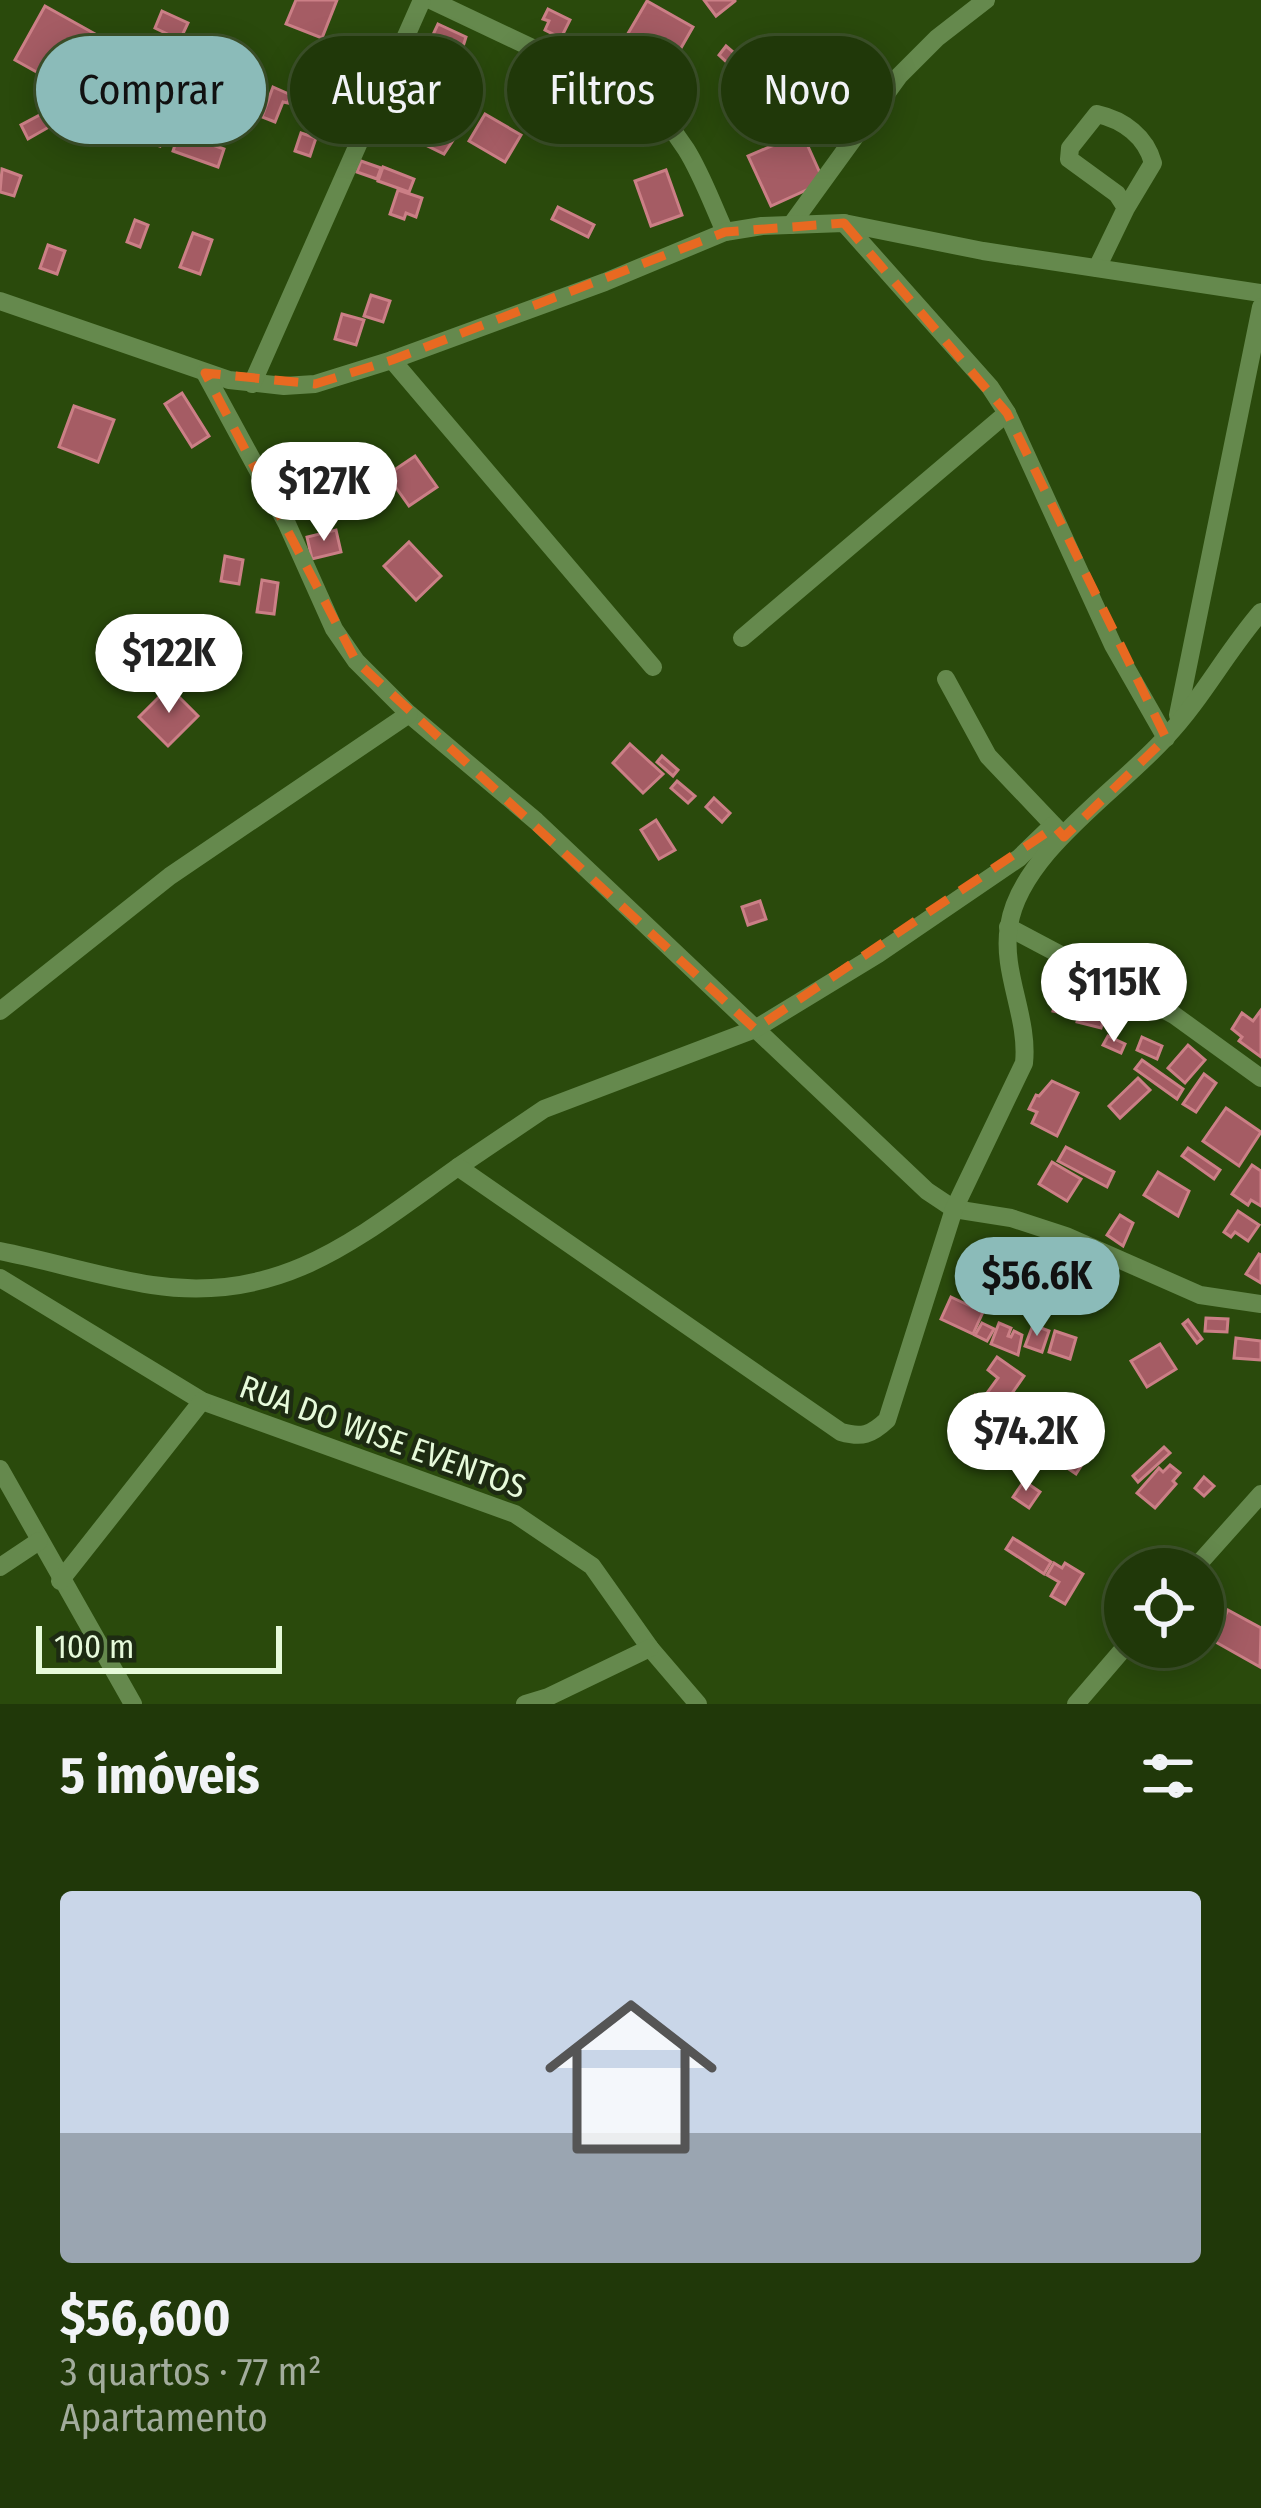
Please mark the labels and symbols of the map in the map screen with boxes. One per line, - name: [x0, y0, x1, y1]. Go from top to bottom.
- pin: $127K: [240, 442, 408, 544]
- pin: $122K: [85, 614, 253, 716]
- pin: $115K: [1030, 943, 1198, 1045]
- pin: $56.6K: [939, 1237, 1135, 1339]
- street label: RUA DO WISE EVENTOS: [234, 1367, 531, 1507]
- pin: $74.2K: [928, 1392, 1124, 1494]
- scale bar: [36, 1620, 282, 1673]

